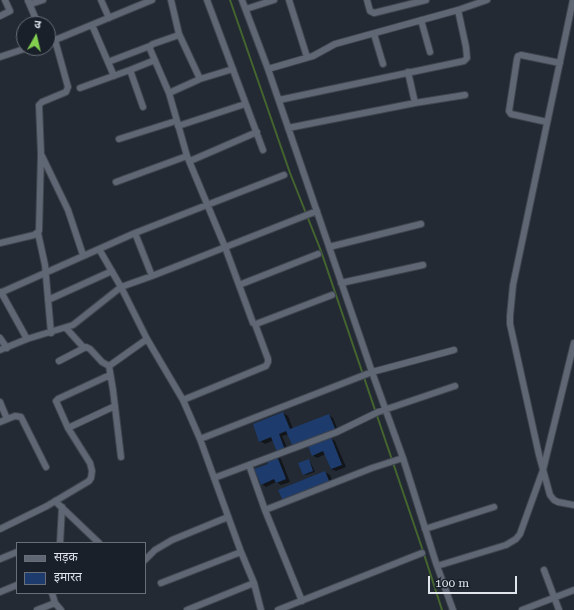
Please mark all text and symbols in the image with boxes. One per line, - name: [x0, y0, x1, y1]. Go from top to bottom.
- north arrow: [16, 16, 56, 56]
- text: उ: [34, 18, 42, 31]
- legend: [16, 542, 146, 594]
- text: सड़क: [54, 550, 78, 564]
- scale bar: [430, 568, 519, 594]
- text: इमारत: [54, 570, 82, 584]
- text: 100 m: [435, 576, 469, 590]

